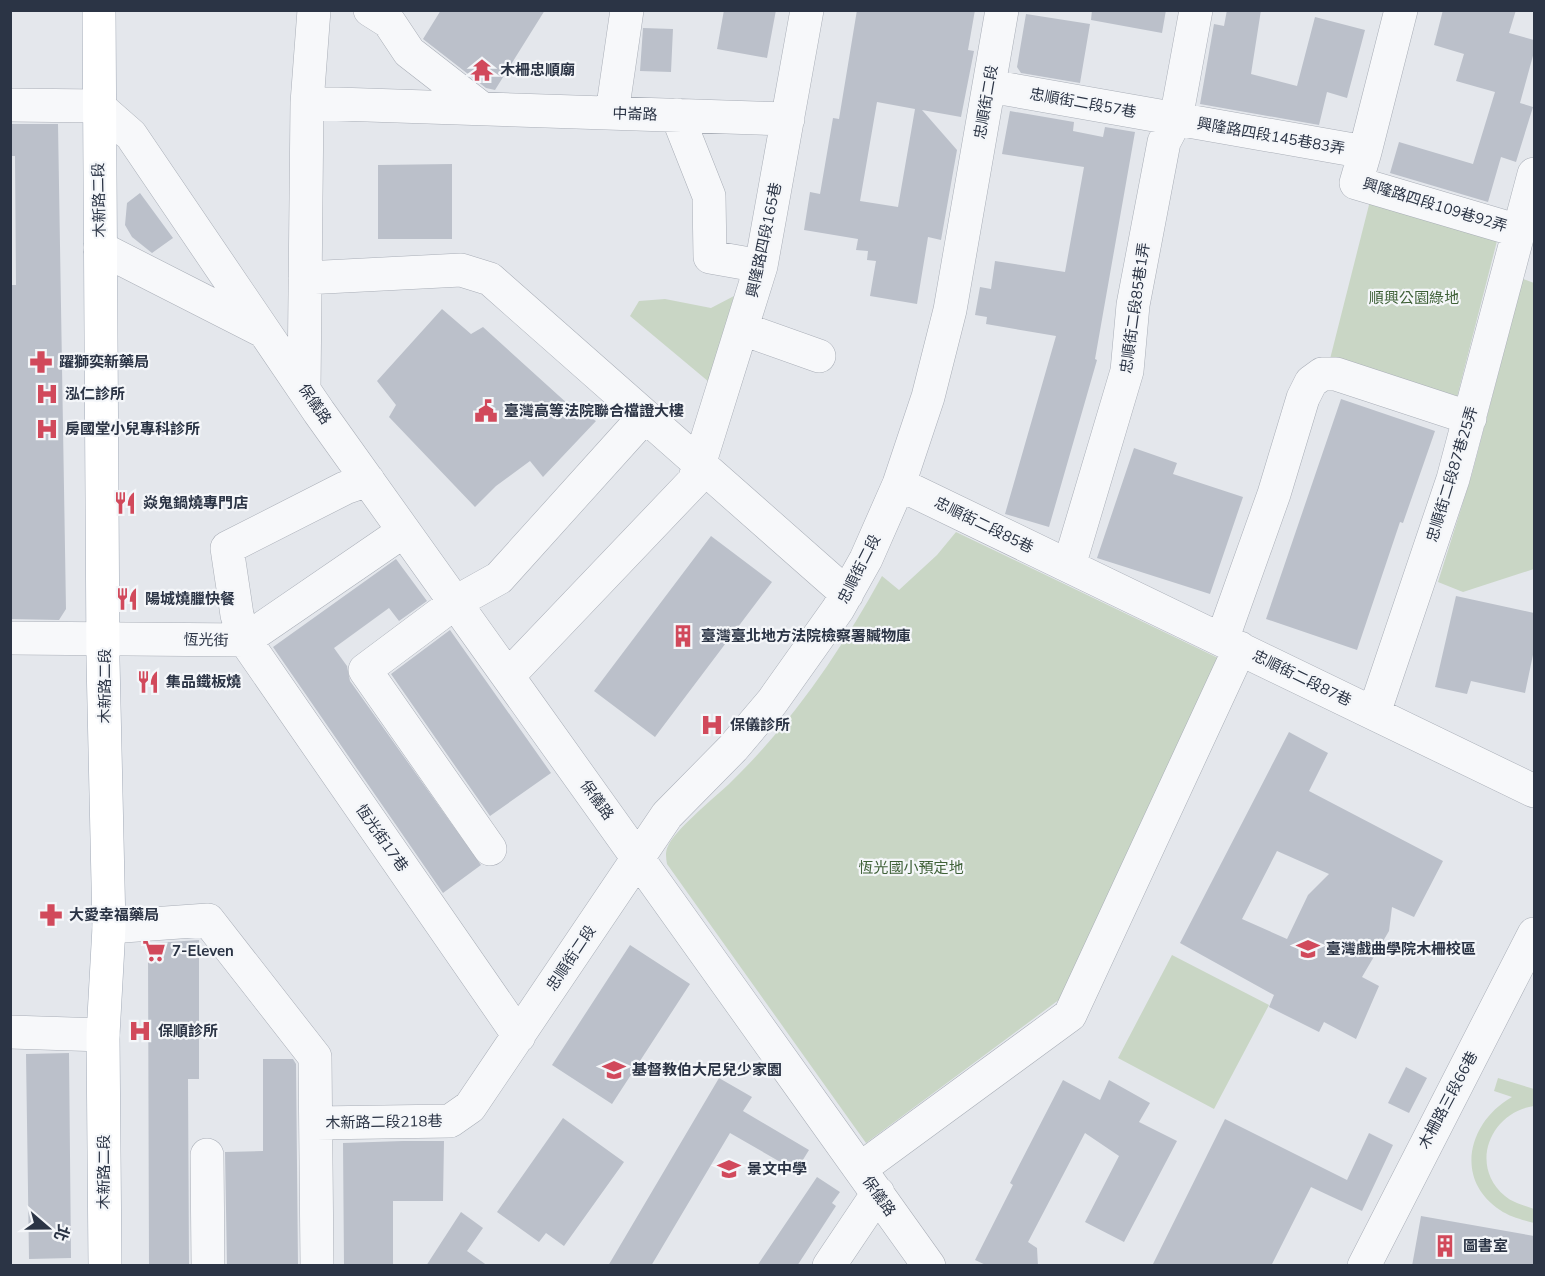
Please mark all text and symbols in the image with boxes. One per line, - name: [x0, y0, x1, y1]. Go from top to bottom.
- temple icon: 木柵忠順廟: [469, 57, 495, 83]
- place label: 木柵忠順廟: [500, 60, 575, 80]
- street label: 忠順街二段: [970, 63, 1002, 141]
- street label: 忠順街二段57巷: [1028, 84, 1138, 122]
- street label: 中崙路: [612, 103, 658, 125]
- street label: 興隆路四段145巷83弄: [1195, 113, 1347, 159]
- street label: 木新路二段: [88, 162, 110, 238]
- street label: 興隆路四段109巷92弄: [1360, 174, 1510, 236]
- street label: 興隆路四段165巷: [742, 181, 786, 299]
- street label: 忠順街二段85巷1弄: [1116, 241, 1154, 375]
- park label: 順興公園綠地: [1369, 288, 1459, 308]
- pharmacy icon: 躍獅奕新藥局: [28, 349, 54, 375]
- place label: 躍獅奕新藥局: [59, 352, 149, 372]
- street label: 保儀路: [294, 380, 336, 428]
- hospital icon: 泓仁診所: [34, 381, 60, 407]
- place label: 泓仁診所: [65, 384, 125, 404]
- public building icon: 臺灣高等法院聯合檔證大樓: [473, 398, 499, 424]
- place label: 臺灣高等法院聯合檔證大樓: [504, 401, 684, 421]
- street label: 忠順街二段87巷25弄: [1422, 404, 1482, 544]
- hospital icon: 房國堂小兒專科診所: [34, 416, 60, 442]
- place label: 房國堂小兒專科診所: [65, 419, 200, 439]
- restaurant icon: 焱鬼鍋燒專門店: [112, 490, 138, 516]
- street label: 忠順街二段85巷: [931, 492, 1037, 558]
- place label: 焱鬼鍋燒專門店: [143, 493, 248, 513]
- street label: 忠順街二段: [833, 531, 885, 607]
- restaurant icon: 陽城燒臘快餐: [114, 586, 140, 612]
- place label: 陽城燒臘快餐: [145, 589, 235, 609]
- building icon: 臺灣臺北地方法院檢察署贓物庫: [670, 623, 696, 649]
- place label: 臺灣臺北地方法院檢察署贓物庫: [701, 626, 911, 646]
- street label: 恆光街: [183, 630, 229, 650]
- street label: 忠順街二段87巷: [1249, 645, 1355, 711]
- street label: 木新路二段: [95, 648, 115, 724]
- restaurant icon: 集品鐵板燒: [135, 669, 161, 695]
- place label: 集品鐵板燒: [166, 672, 241, 692]
- hospital icon: 保儀診所: [699, 712, 725, 738]
- place label: 保儀診所: [730, 715, 790, 735]
- street label: 保儀路: [576, 776, 618, 824]
- street label: 恆光街17巷: [351, 800, 413, 876]
- park label: 恆光國小預定地: [858, 858, 964, 878]
- pharmacy icon: 大愛幸福藥局: [38, 902, 64, 928]
- place label: 大愛幸福藥局: [69, 905, 159, 925]
- street label: 忠順街二段: [542, 921, 600, 995]
- school or university icon: 臺灣戲曲學院木柵校區: [1295, 936, 1321, 962]
- supermarket icon: 7-Eleven: [141, 938, 167, 964]
- place label: 臺灣戲曲學院木柵校區: [1326, 939, 1476, 959]
- place label: 7-Eleven: [172, 941, 234, 961]
- hospital icon: 保順診所: [127, 1018, 153, 1044]
- place label: 保順診所: [158, 1021, 218, 1041]
- street label: 木柵路三段66巷: [1414, 1048, 1482, 1152]
- school or university icon: 基督教伯大尼兒少家園: [601, 1057, 627, 1083]
- place label: 基督教伯大尼兒少家園: [632, 1060, 782, 1080]
- street label: 木新路二段218巷: [325, 1111, 443, 1133]
- street label: 木新路二段: [94, 1134, 114, 1210]
- school or university icon: 景文中學: [716, 1156, 742, 1182]
- place label: 景文中學: [747, 1159, 807, 1179]
- street label: 保儀路: [858, 1172, 900, 1220]
- north arrow: [18, 1198, 78, 1258]
- text: 北: [48, 1222, 74, 1244]
- building icon: 圖書室: [1432, 1233, 1458, 1259]
- place label: 圖書室: [1463, 1236, 1508, 1256]

